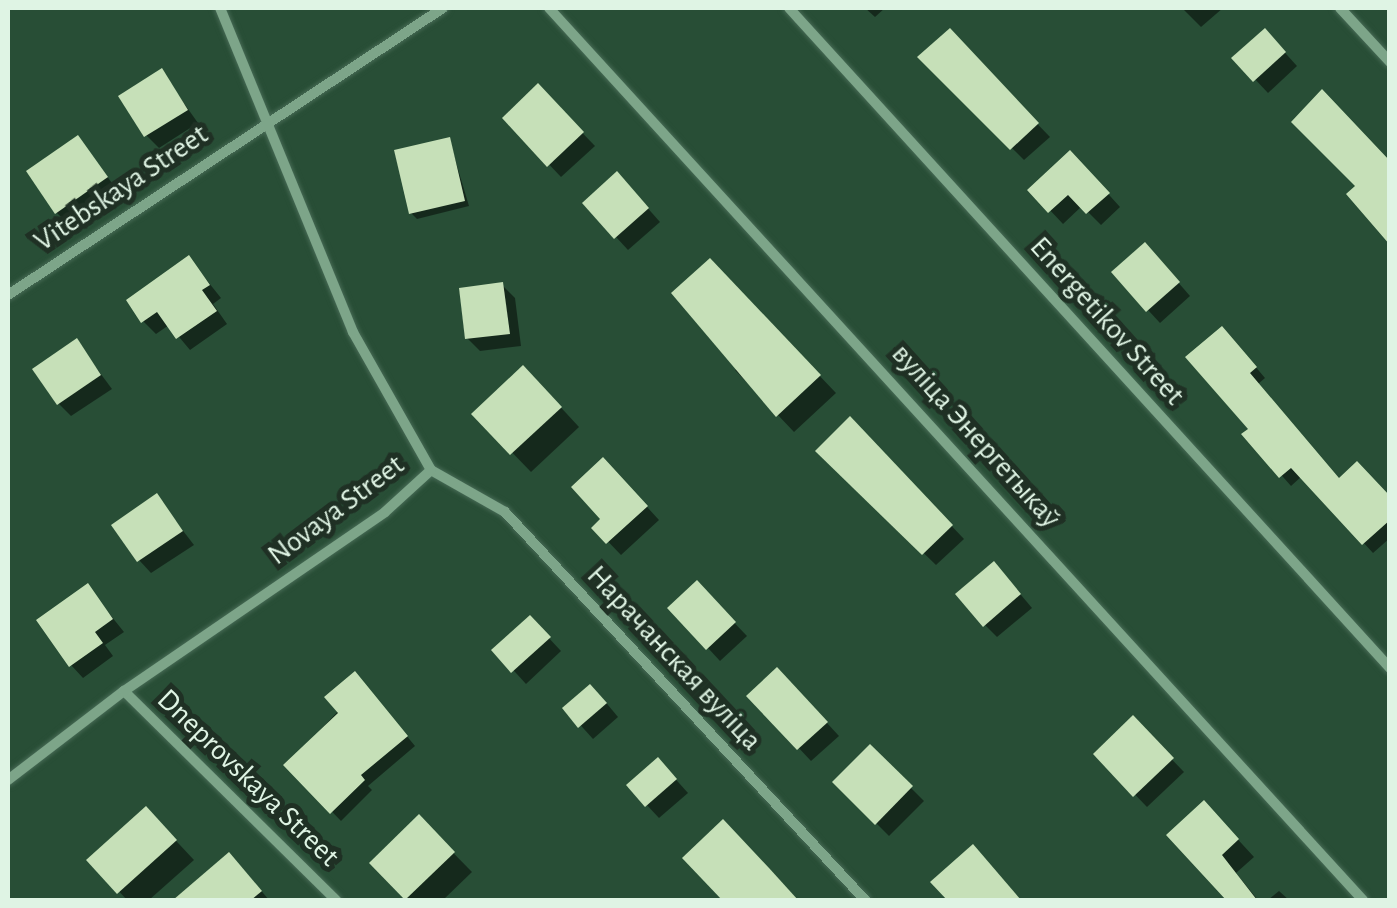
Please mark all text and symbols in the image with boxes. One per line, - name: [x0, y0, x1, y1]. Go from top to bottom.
- street label: Vitebskaya Street: [27, 117, 215, 259]
- street label: Energetikov Street: [1022, 229, 1192, 413]
- street label: вуліца Энергетыкаў: [884, 336, 1068, 536]
- street label: Novaya Street: [261, 447, 411, 573]
- street label: Нарачанская вуліца: [579, 558, 769, 758]
- street label: Dneprovskaya Street: [149, 682, 347, 874]

